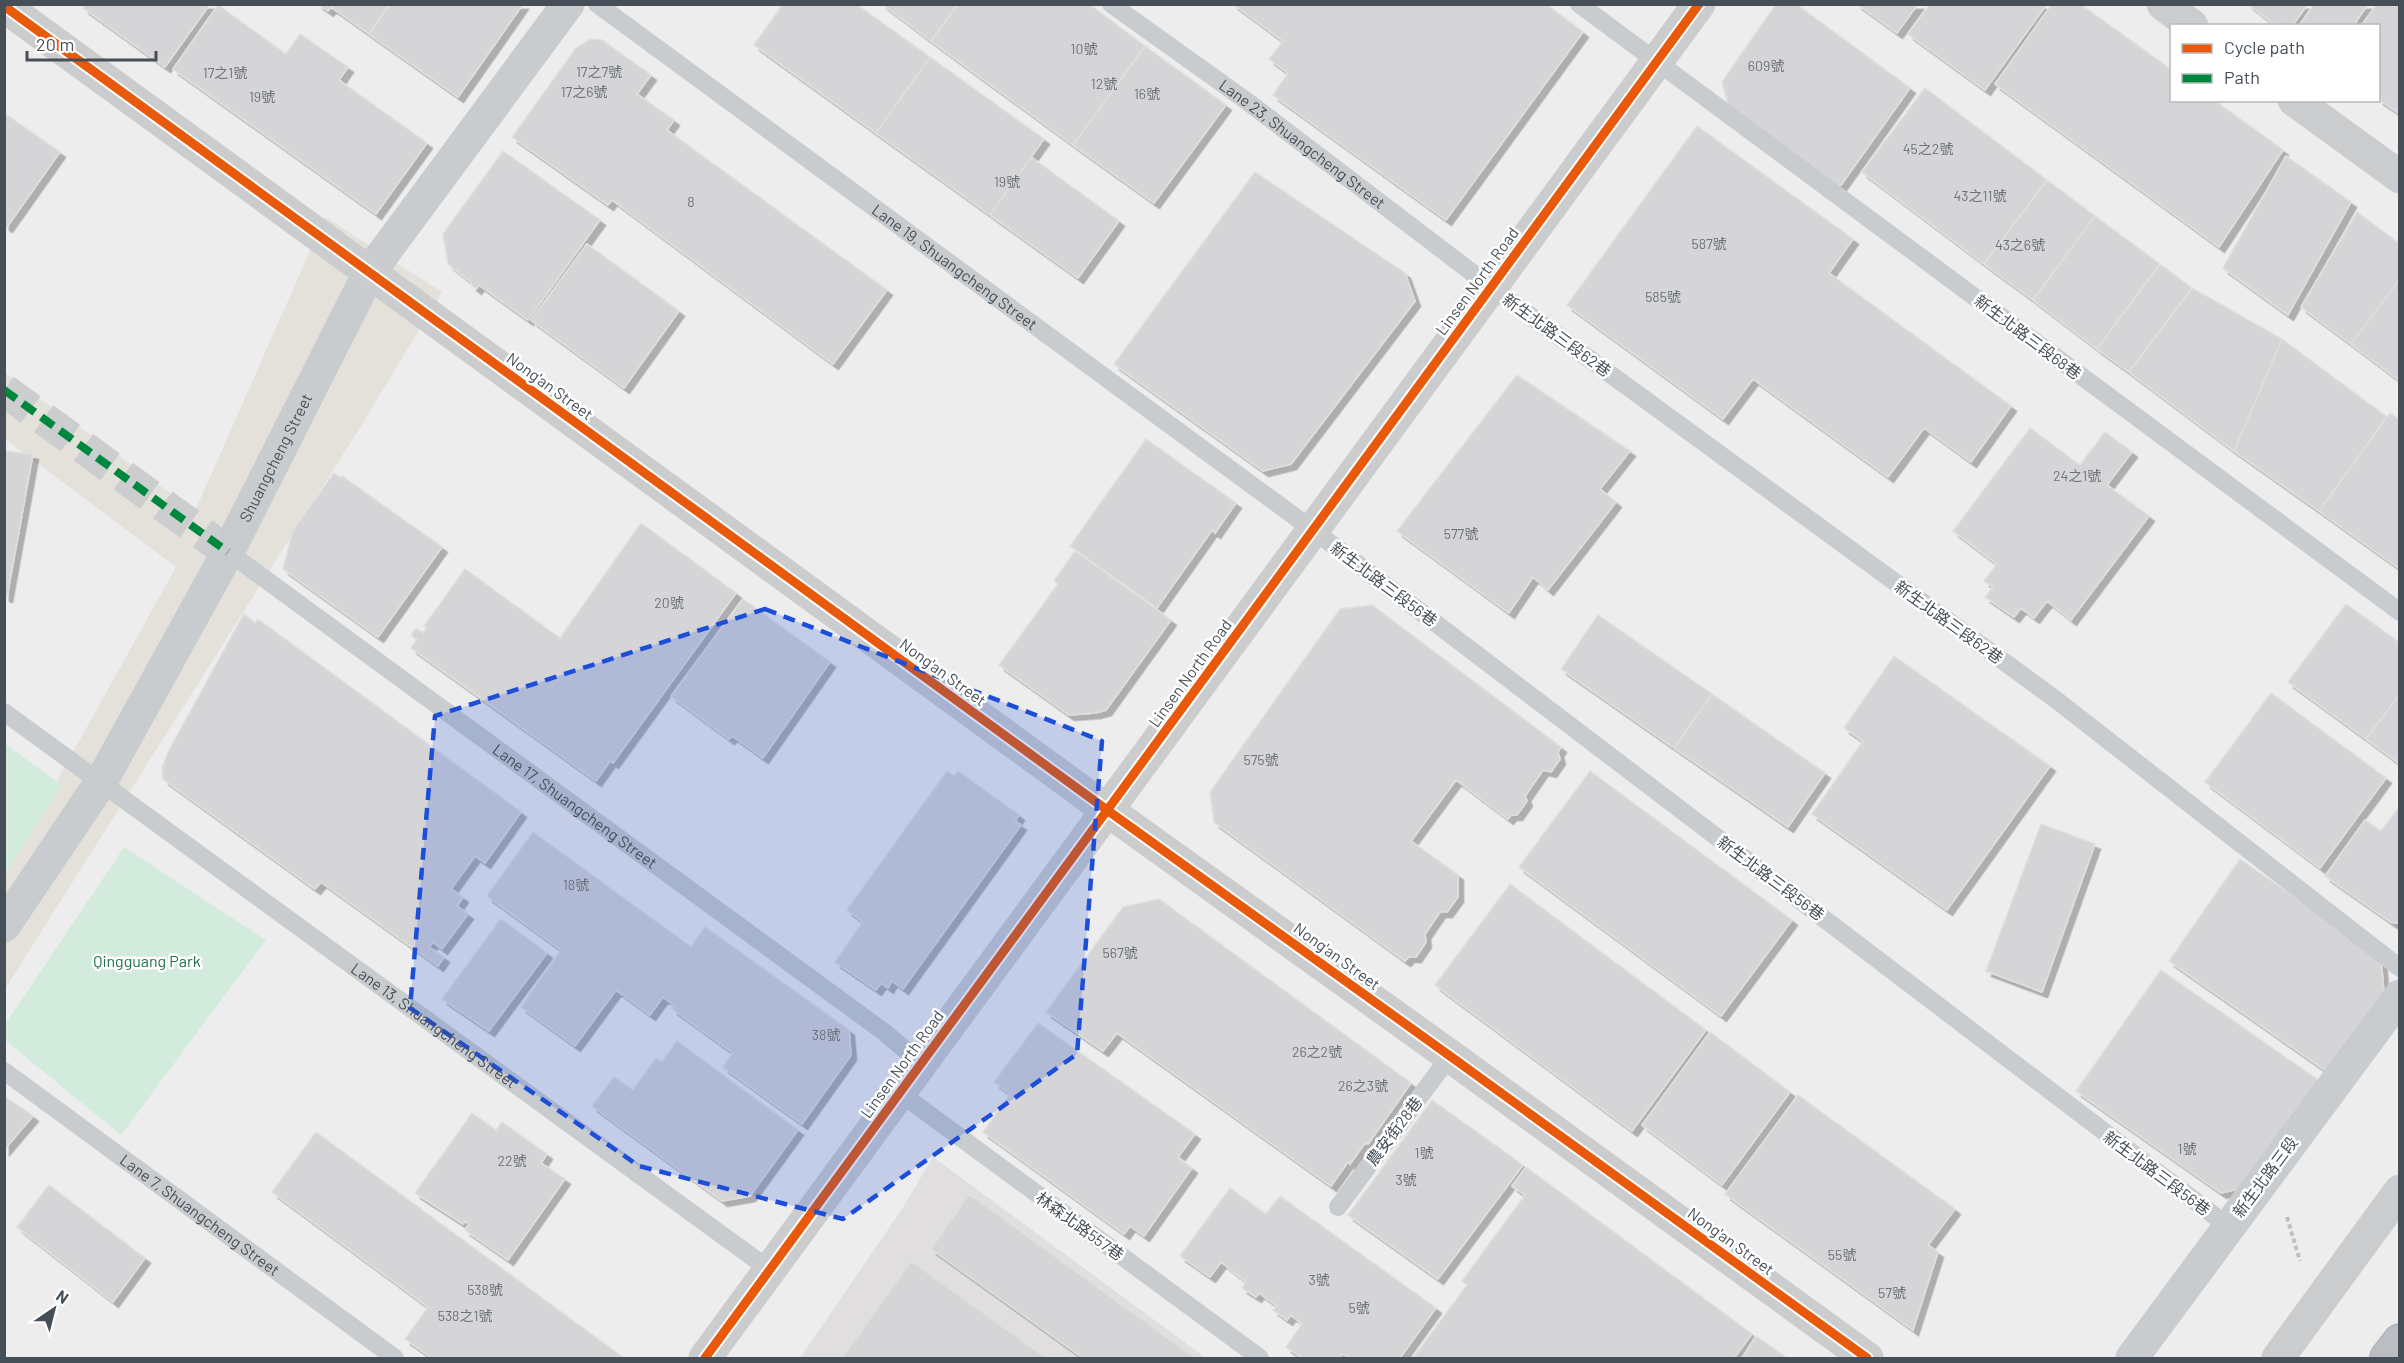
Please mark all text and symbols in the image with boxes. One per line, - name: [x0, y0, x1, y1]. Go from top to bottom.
- scale bar: [27, 24, 156, 62]
- legend: [2170, 24, 2380, 102]
- text: 20 m: [36, 33, 74, 55]
- text: Cycle path: [2224, 36, 2305, 58]
- house number: 10號: [1071, 40, 1097, 57]
- house number: 609號: [1748, 57, 1784, 74]
- house number: 17之7號: [576, 63, 622, 80]
- house number: 17之1號: [203, 64, 247, 81]
- text: Path: [2224, 66, 2260, 88]
- house number: 12號: [1091, 75, 1117, 92]
- street label: Lane 23, Shuangcheng Street: [1216, 75, 1389, 212]
- house number: 17之6號: [561, 83, 607, 100]
- house number: 16號: [1134, 85, 1160, 102]
- house number: 19號: [249, 88, 275, 105]
- house number: 45之2號: [1903, 140, 1953, 157]
- house number: 19號: [994, 173, 1020, 190]
- house number: 43之11號: [1954, 187, 2006, 204]
- house number: 8: [687, 193, 695, 210]
- street label: Lane 19, Shuangcheng Street: [869, 200, 1041, 333]
- street label: Linsen North Road: [1431, 223, 1522, 338]
- house number: 587號: [1691, 235, 1727, 252]
- house number: 43之6號: [1995, 236, 2045, 253]
- house number: 585號: [1645, 288, 1681, 305]
- street label: 新生北路三段62巷: [1500, 289, 1615, 380]
- street label: 新生北路三段68巷: [1971, 290, 2085, 383]
- street label: Nong'an Street: [503, 348, 597, 423]
- street label: Shuangcheng Street: [235, 390, 316, 525]
- house number: 24之1號: [2053, 467, 2101, 484]
- house number: 577號: [1444, 525, 1478, 542]
- street label: 新生北路三段56巷: [1327, 537, 1441, 630]
- street label: 新生北路三段62巷: [1892, 576, 2007, 667]
- house number: 20號: [654, 594, 684, 611]
- street label: Linsen North Road: [1144, 615, 1235, 730]
- street label: Nong'an Street: [896, 634, 990, 709]
- street label: Lane 17, Shuangcheng Street: [489, 739, 661, 872]
- house number: 575號: [1243, 751, 1279, 768]
- street label: 新生北路三段56巷: [1714, 831, 1828, 924]
- house number: 18號: [563, 876, 589, 893]
- street label: Nong'an Street: [1290, 918, 1384, 993]
- house number: 567號: [1102, 944, 1138, 961]
- park label: Qingguang Park: [93, 951, 201, 970]
- street label: Lane 13, Shuangcheng Street: [348, 958, 521, 1091]
- street label: Linsen North Road: [856, 1006, 947, 1121]
- house number: 38號: [812, 1026, 840, 1043]
- house number: 26之2號: [1292, 1043, 1342, 1060]
- house number: 26之3號: [1338, 1077, 1388, 1094]
- street label: 農安街28巷: [1362, 1093, 1426, 1169]
- street label: 新生北路三段56巷: [2100, 1126, 2214, 1219]
- street label: 新生北路三段: [2228, 1133, 2301, 1221]
- house number: 1號: [2178, 1140, 2196, 1157]
- house number: 1號: [1415, 1144, 1433, 1161]
- street label: Lane 7, Shuangcheng Street: [117, 1150, 284, 1279]
- house number: 22號: [497, 1152, 527, 1169]
- house number: 3號: [1395, 1171, 1417, 1188]
- street label: 林森北路557巷: [1033, 1187, 1128, 1264]
- street label: Nong'an Street: [1684, 1203, 1778, 1278]
- house number: 55號: [1828, 1246, 1856, 1263]
- house number: 3號: [1308, 1271, 1330, 1288]
- north arrow: [24, 1279, 84, 1339]
- house number: 538號: [467, 1281, 503, 1298]
- house number: 57號: [1878, 1284, 1906, 1301]
- text: N: [53, 1285, 73, 1307]
- house number: 5號: [1348, 1299, 1370, 1316]
- house number: 538之1號: [438, 1307, 492, 1324]

